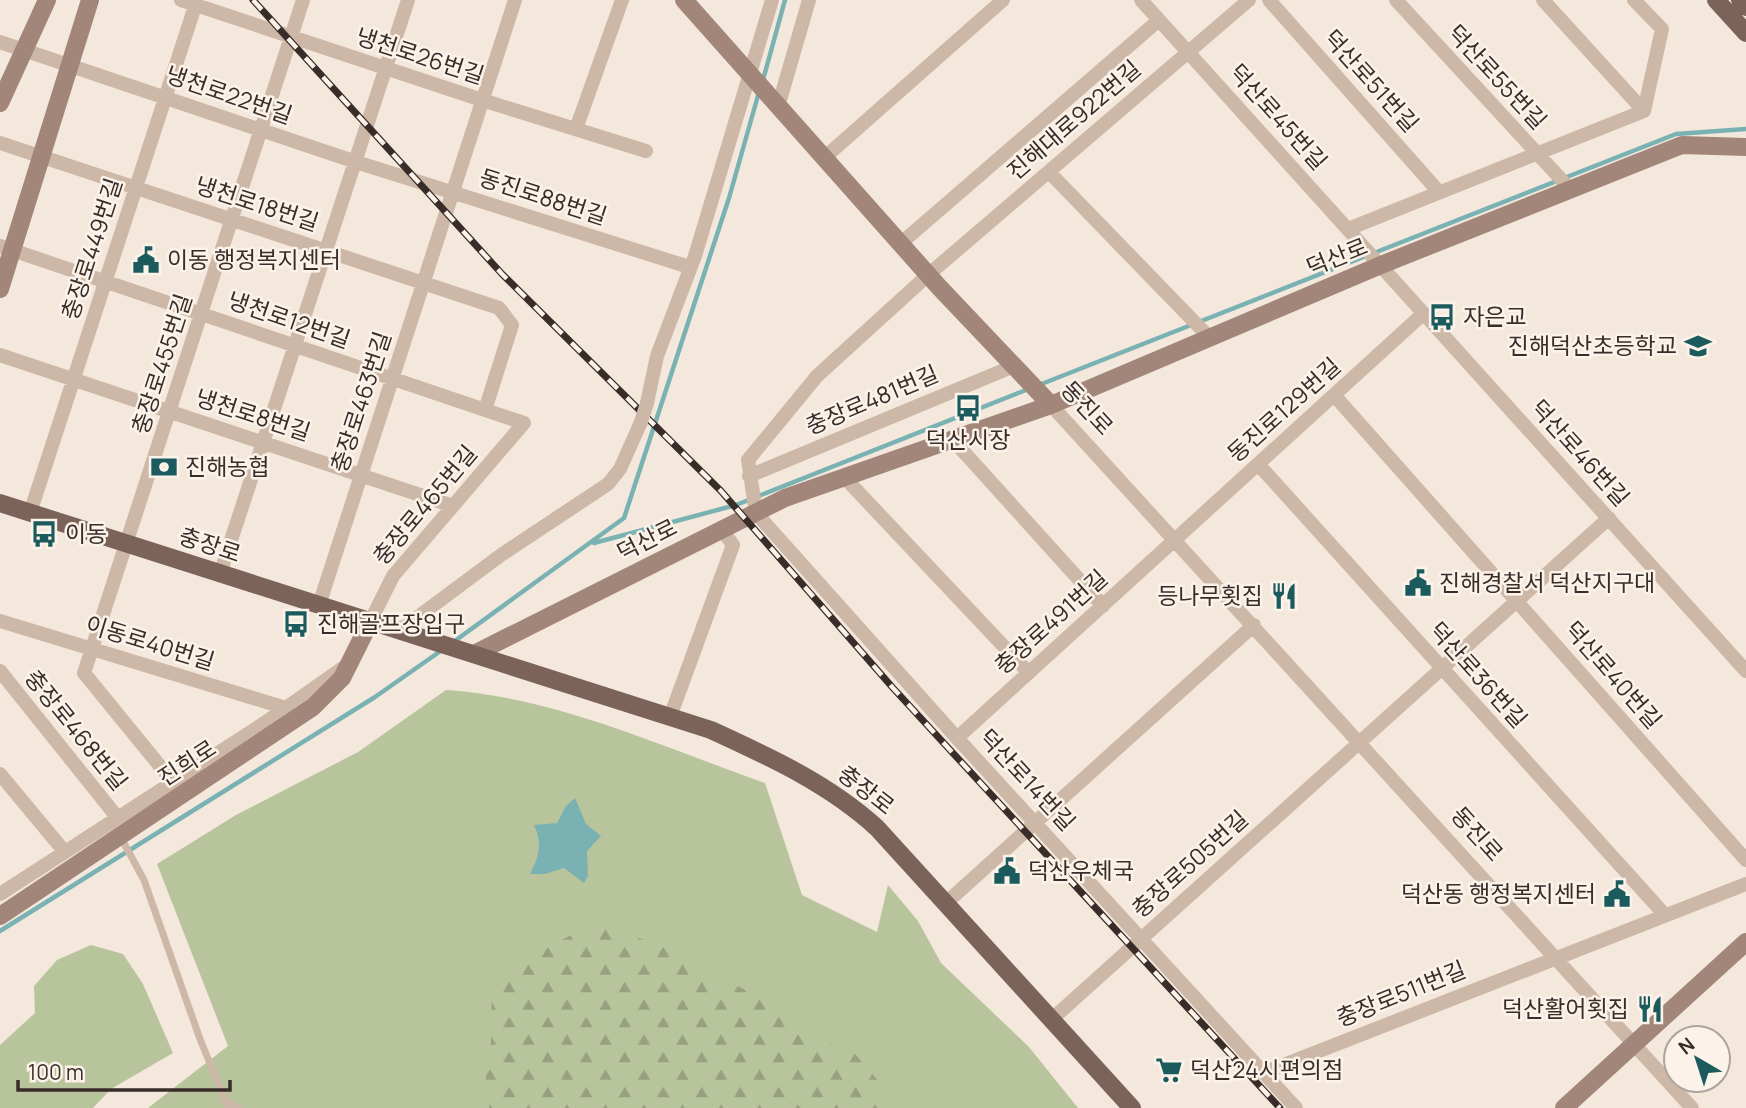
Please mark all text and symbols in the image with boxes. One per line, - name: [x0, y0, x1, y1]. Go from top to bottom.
- street label: 덕산로55번길: [1441, 17, 1555, 136]
- street label: 냉천로26번길: [352, 19, 489, 91]
- street label: 덕산로51번길: [1317, 22, 1426, 139]
- street label: 진해대로922번길: [1000, 52, 1147, 186]
- street label: 덕산로45번길: [1222, 56, 1335, 176]
- street label: 냉천로22번길: [162, 57, 297, 131]
- street label: 동진로88번길: [475, 160, 611, 232]
- street label: 냉천로18번길: [191, 168, 323, 238]
- street label: 충장로449번길: [53, 174, 129, 324]
- street label: 덕산로: [1301, 229, 1372, 283]
- place label: 이동 행정복지센터: [167, 243, 341, 275]
- public building icon: 이동 행정복지센터: [131, 245, 161, 275]
- street label: 냉천로12번길: [224, 283, 355, 355]
- street label: 충장로455번길: [123, 289, 199, 438]
- place label: 자은교: [1463, 300, 1526, 332]
- bus stop icon: 자은교: [1427, 302, 1457, 332]
- street label: 충장로463번길: [322, 327, 398, 476]
- place label: 진해덕산초등학교: [1508, 329, 1677, 361]
- school or university icon: 진해덕산초등학교: [1683, 331, 1713, 361]
- street label: 동진로129번길: [1220, 350, 1347, 469]
- street label: 충장로481번길: [800, 357, 943, 441]
- street label: 동진로: [1054, 373, 1121, 441]
- street label: 냉천로8번길: [192, 380, 315, 448]
- street label: 덕산로46번길: [1524, 392, 1637, 513]
- bus stop icon: 덕산시장: [953, 393, 983, 423]
- place label: 덕산시장: [926, 423, 1010, 455]
- street label: 충장로465번길: [365, 438, 484, 571]
- place label: 진해농협: [185, 450, 270, 482]
- bank icon: 진해농협: [149, 452, 179, 482]
- street label: 덕산로: [611, 510, 682, 568]
- place label: 이동: [65, 517, 107, 549]
- bus stop icon: 이동: [29, 519, 59, 549]
- street label: 충장로: [175, 519, 245, 569]
- street label: 충장로491번길: [987, 562, 1114, 681]
- place label: 진해경찰서 덕산지구대: [1439, 566, 1655, 598]
- public building icon: 진해경찰서 덕산지구대: [1403, 568, 1433, 598]
- place label: 등나무횟집: [1157, 579, 1263, 611]
- restaurant icon: 등나무횟집: [1269, 581, 1299, 611]
- street label: 이동로40번길: [82, 607, 219, 677]
- place label: 진해골프장입구: [317, 607, 465, 639]
- bus stop icon: 진해골프장입구: [281, 609, 311, 639]
- street label: 덕산로36번길: [1422, 614, 1535, 734]
- street label: 덕산로40번길: [1558, 614, 1670, 735]
- street label: 충장로468번길: [18, 662, 135, 797]
- street label: 덕산로14번길: [972, 721, 1083, 837]
- street label: 진희로: [151, 731, 222, 793]
- street label: 충장로: [832, 757, 901, 821]
- street label: 동진로: [1445, 799, 1511, 868]
- street label: 충장로505번길: [1124, 802, 1254, 924]
- place label: 덕산우체국: [1028, 854, 1134, 886]
- public building icon: 덕산우체국: [992, 856, 1022, 886]
- place label: 덕산동 행정복지센터: [1401, 877, 1596, 909]
- public building icon: 덕산동 행정복지센터: [1602, 879, 1632, 909]
- street label: 충장로511번길: [1331, 953, 1470, 1034]
- place label: 덕산활어횟집: [1502, 992, 1629, 1024]
- restaurant icon: 덕산활어횟집: [1635, 994, 1665, 1024]
- north arrow: [1662, 1024, 1732, 1094]
- text: N: [1673, 1031, 1700, 1060]
- scale bar: [18, 1048, 229, 1092]
- place label: 덕산24시편의점: [1190, 1053, 1343, 1085]
- supermarket icon: 덕산24시편의점: [1154, 1055, 1184, 1085]
- text: 100 m: [28, 1058, 84, 1086]

